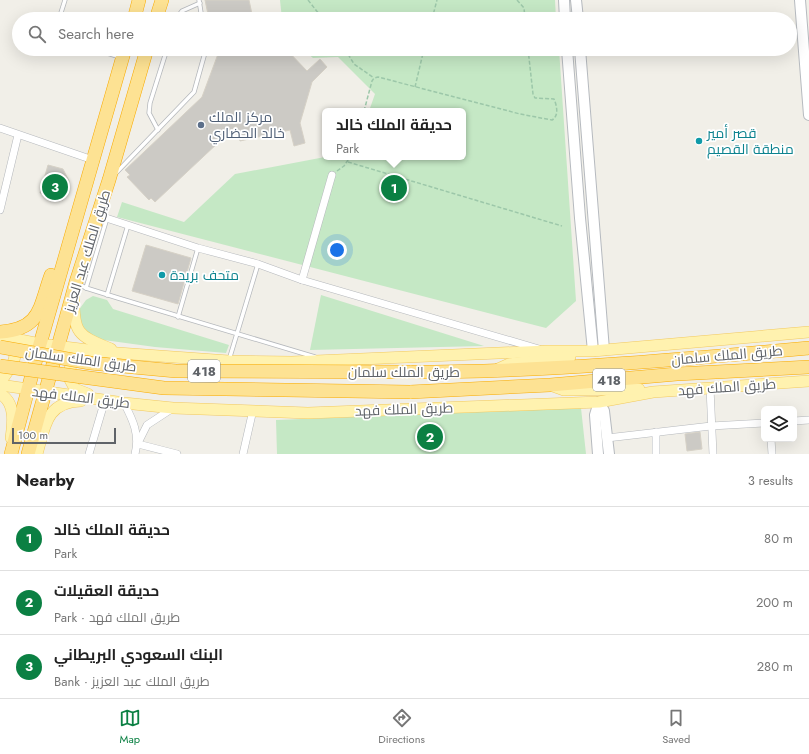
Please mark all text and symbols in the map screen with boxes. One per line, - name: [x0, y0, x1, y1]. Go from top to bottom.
- search box: [12, 12, 797, 56]
- icon: search: [26, 23, 48, 45]
- text: Search here: [58, 23, 134, 45]
- place label: مركز الملك خالد الحضاري: [209, 107, 285, 145]
- popup: [322, 108, 466, 160]
- text: حديقة الملك خالد: [336, 114, 452, 136]
- marker: مركز الملك خالد الحضاري: [196, 120, 206, 130]
- place label: قصر أمير منطقة القصيم: [706, 123, 794, 159]
- marker: قصر أمير منطقة القصيم: [694, 136, 704, 146]
- text: Park: [336, 139, 359, 158]
- pin: 3: [42, 172, 68, 202]
- pin: 1: [381, 173, 407, 203]
- street label: طريق الملك عبد العزيز: [59, 187, 115, 316]
- your location: [327, 240, 347, 260]
- place label: متحف بريدة: [170, 265, 239, 285]
- marker: متحف بريدة: [157, 270, 167, 280]
- street label: طريق الملك سلمان: [670, 340, 784, 370]
- street label: طريق الملك سلمان: [24, 341, 138, 377]
- road number: 418: [188, 360, 220, 382]
- street label: طريق الملك سلمان: [348, 362, 460, 382]
- road number: 418: [593, 369, 625, 391]
- street label: طريق الملك فهد: [677, 374, 777, 400]
- street label: طريق الملك فهد: [31, 381, 131, 413]
- street label: طريق الملك فهد: [354, 397, 454, 421]
- map controls: [761, 406, 797, 442]
- button: layers: [761, 406, 797, 442]
- pin: 2: [417, 422, 443, 452]
- scale bar: [12, 426, 116, 445]
- text: 100 m: [18, 427, 48, 443]
- text: Nearby: [16, 468, 74, 492]
- text: 3 results: [748, 471, 793, 490]
- text: حديقة الملك خالد: [54, 519, 170, 541]
- text: 1: [26, 529, 32, 548]
- text: 80 m: [764, 529, 793, 548]
- text: Park: [54, 544, 77, 563]
- text: حديقة العقيلات: [54, 580, 159, 602]
- text: 2: [25, 593, 33, 612]
- text: 200 m: [756, 593, 793, 612]
- text: Park · طريق الملك فهد: [54, 608, 180, 627]
- text: البنك السعودي البريطاني: [54, 644, 223, 666]
- text: 3: [25, 657, 33, 676]
- text: 280 m: [757, 657, 793, 676]
- text: Bank · طريق الملك عبد العزيز: [54, 672, 210, 691]
- tab: Map: [119, 707, 141, 747]
- tab: Directions: [378, 707, 425, 747]
- tab: Saved: [662, 707, 690, 747]

